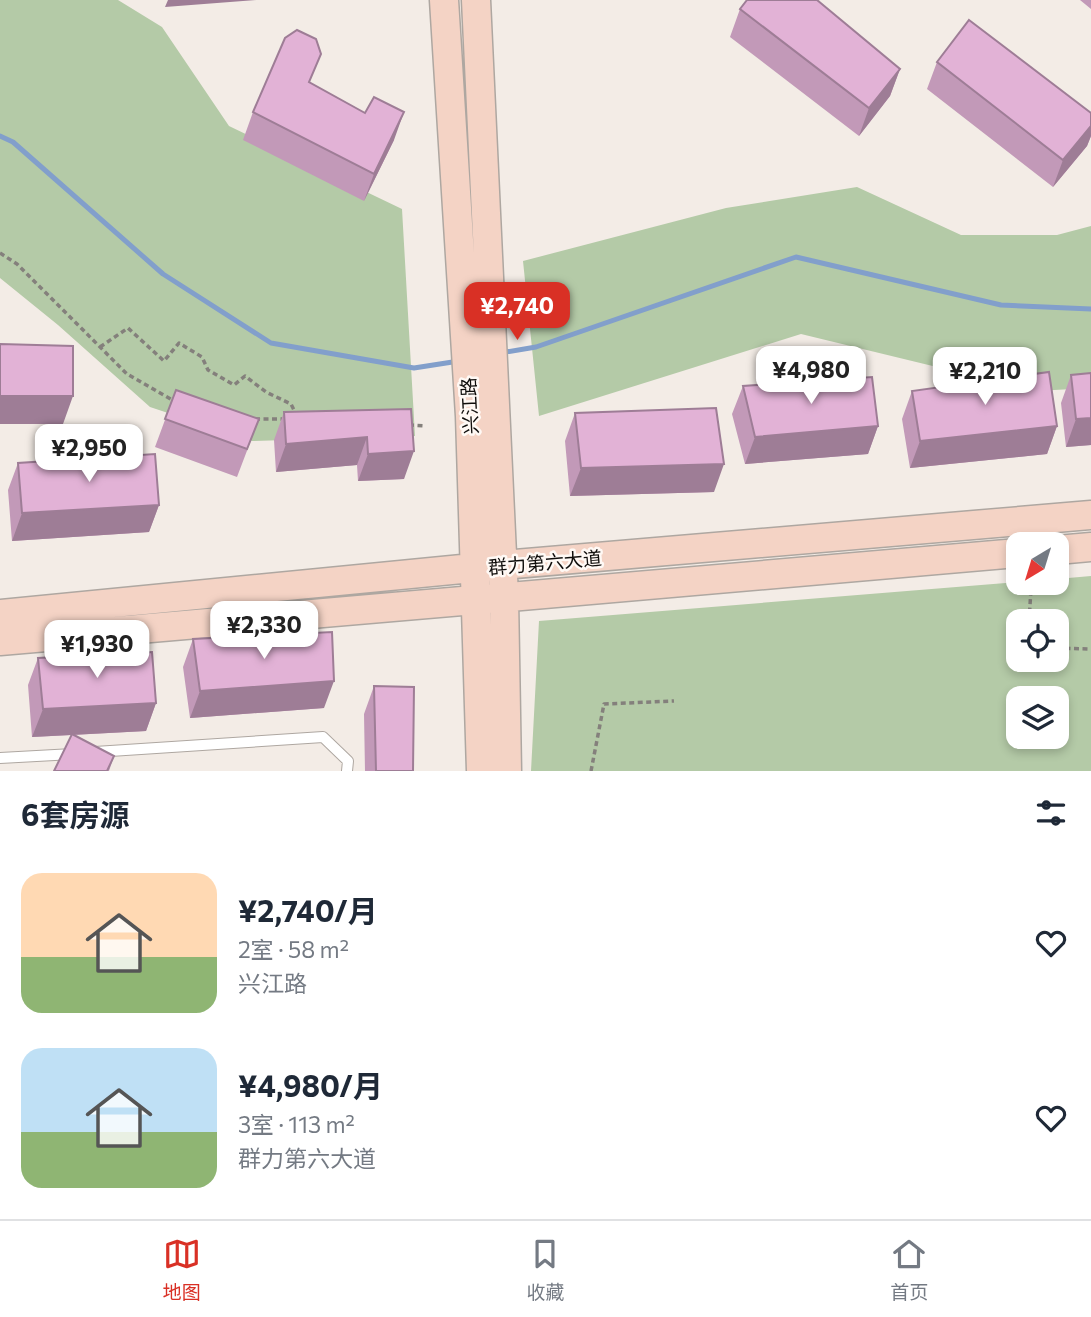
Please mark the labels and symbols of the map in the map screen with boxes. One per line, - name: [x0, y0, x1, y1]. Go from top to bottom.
- pin: ¥2,740: [460, 282, 574, 342]
- pin: ¥4,980: [754, 346, 868, 406]
- pin: ¥2,210: [928, 348, 1042, 407]
- street label: 兴江路: [456, 377, 482, 435]
- pin: ¥2,950: [32, 424, 146, 484]
- north arrow: [1006, 532, 1069, 595]
- street label: 群力第六大道: [487, 546, 603, 578]
- pin: ¥2,330: [207, 602, 321, 661]
- pin: ¥1,930: [40, 620, 154, 680]

